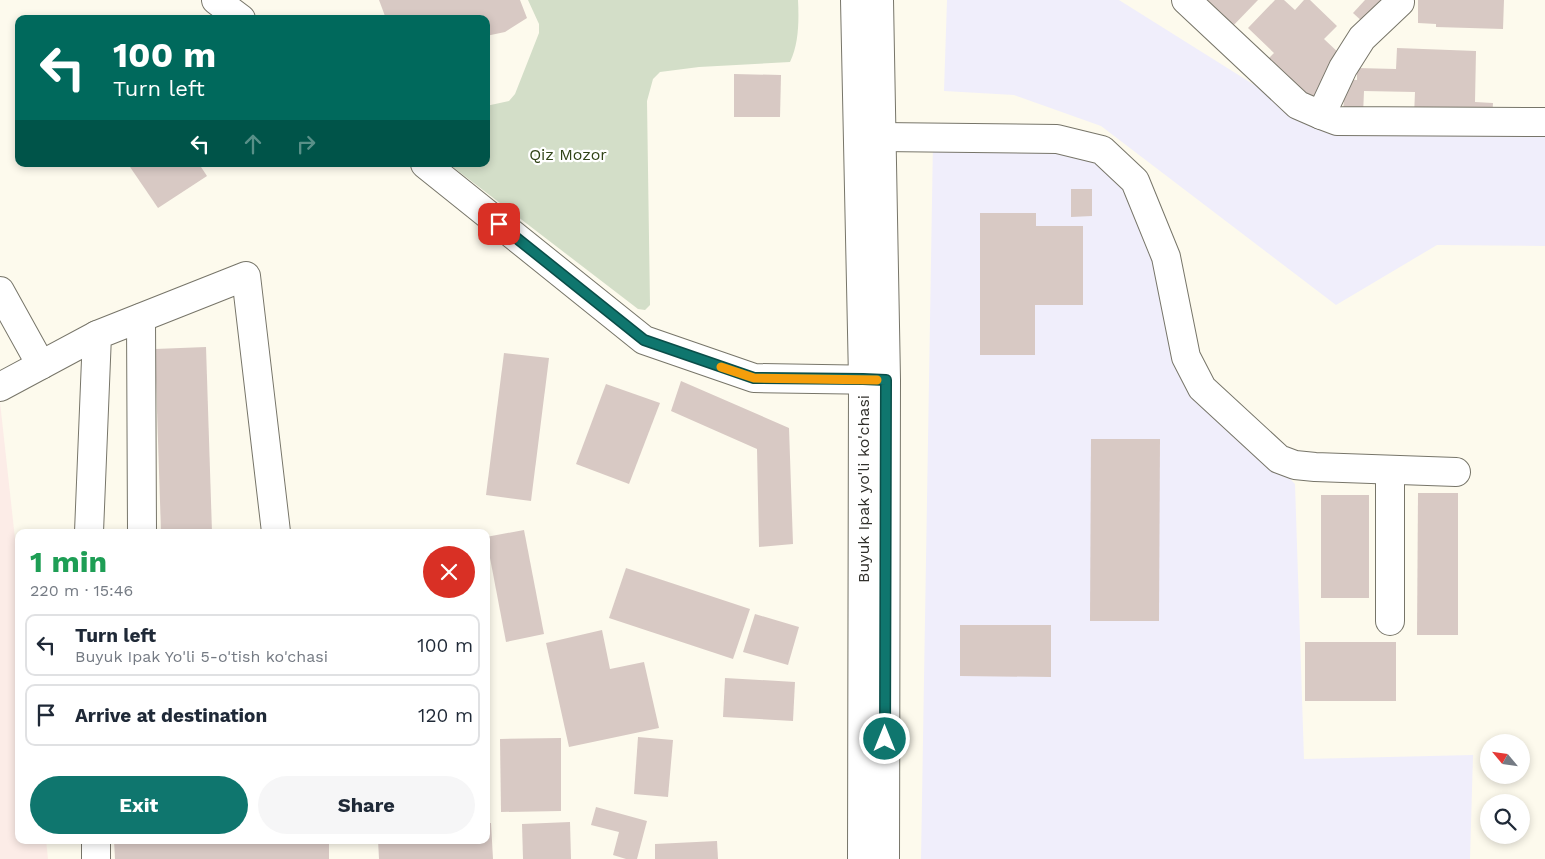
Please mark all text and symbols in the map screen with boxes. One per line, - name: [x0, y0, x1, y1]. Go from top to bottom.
- text: 100 m: [113, 34, 216, 76]
- icon: left: [30, 35, 95, 100]
- text: Turn left: [113, 76, 205, 101]
- icon: left: [186, 130, 214, 158]
- icon: ahead: [239, 130, 267, 158]
- icon: right: [292, 130, 320, 158]
- park label: Qiz Mozor: [529, 145, 607, 164]
- pin: [478, 203, 520, 245]
- icon: arrive: [485, 210, 513, 238]
- street label: Buyuk Ipak yo'li ko'chasi: [854, 395, 873, 583]
- text: 1 min: [30, 544, 107, 579]
- button: close: [423, 546, 475, 598]
- text: 220 m · 15:46: [30, 581, 133, 600]
- text: Turn left: [75, 624, 156, 647]
- icon: left: [32, 631, 60, 659]
- text: 100 m: [417, 634, 473, 657]
- text: Buyuk Ipak Yo'li 5-o'tish ko'chasi: [75, 647, 328, 666]
- icon: arrive: [32, 701, 60, 729]
- text: Arrive at destination: [75, 704, 267, 727]
- text: 120 m: [418, 704, 473, 727]
- position arrow: [858, 712, 910, 764]
- north arrow: [1480, 734, 1530, 784]
- map controls: [1480, 734, 1530, 844]
- button: Exit: [30, 776, 248, 834]
- button: Share: [258, 776, 475, 834]
- button: search: [1480, 794, 1530, 844]

